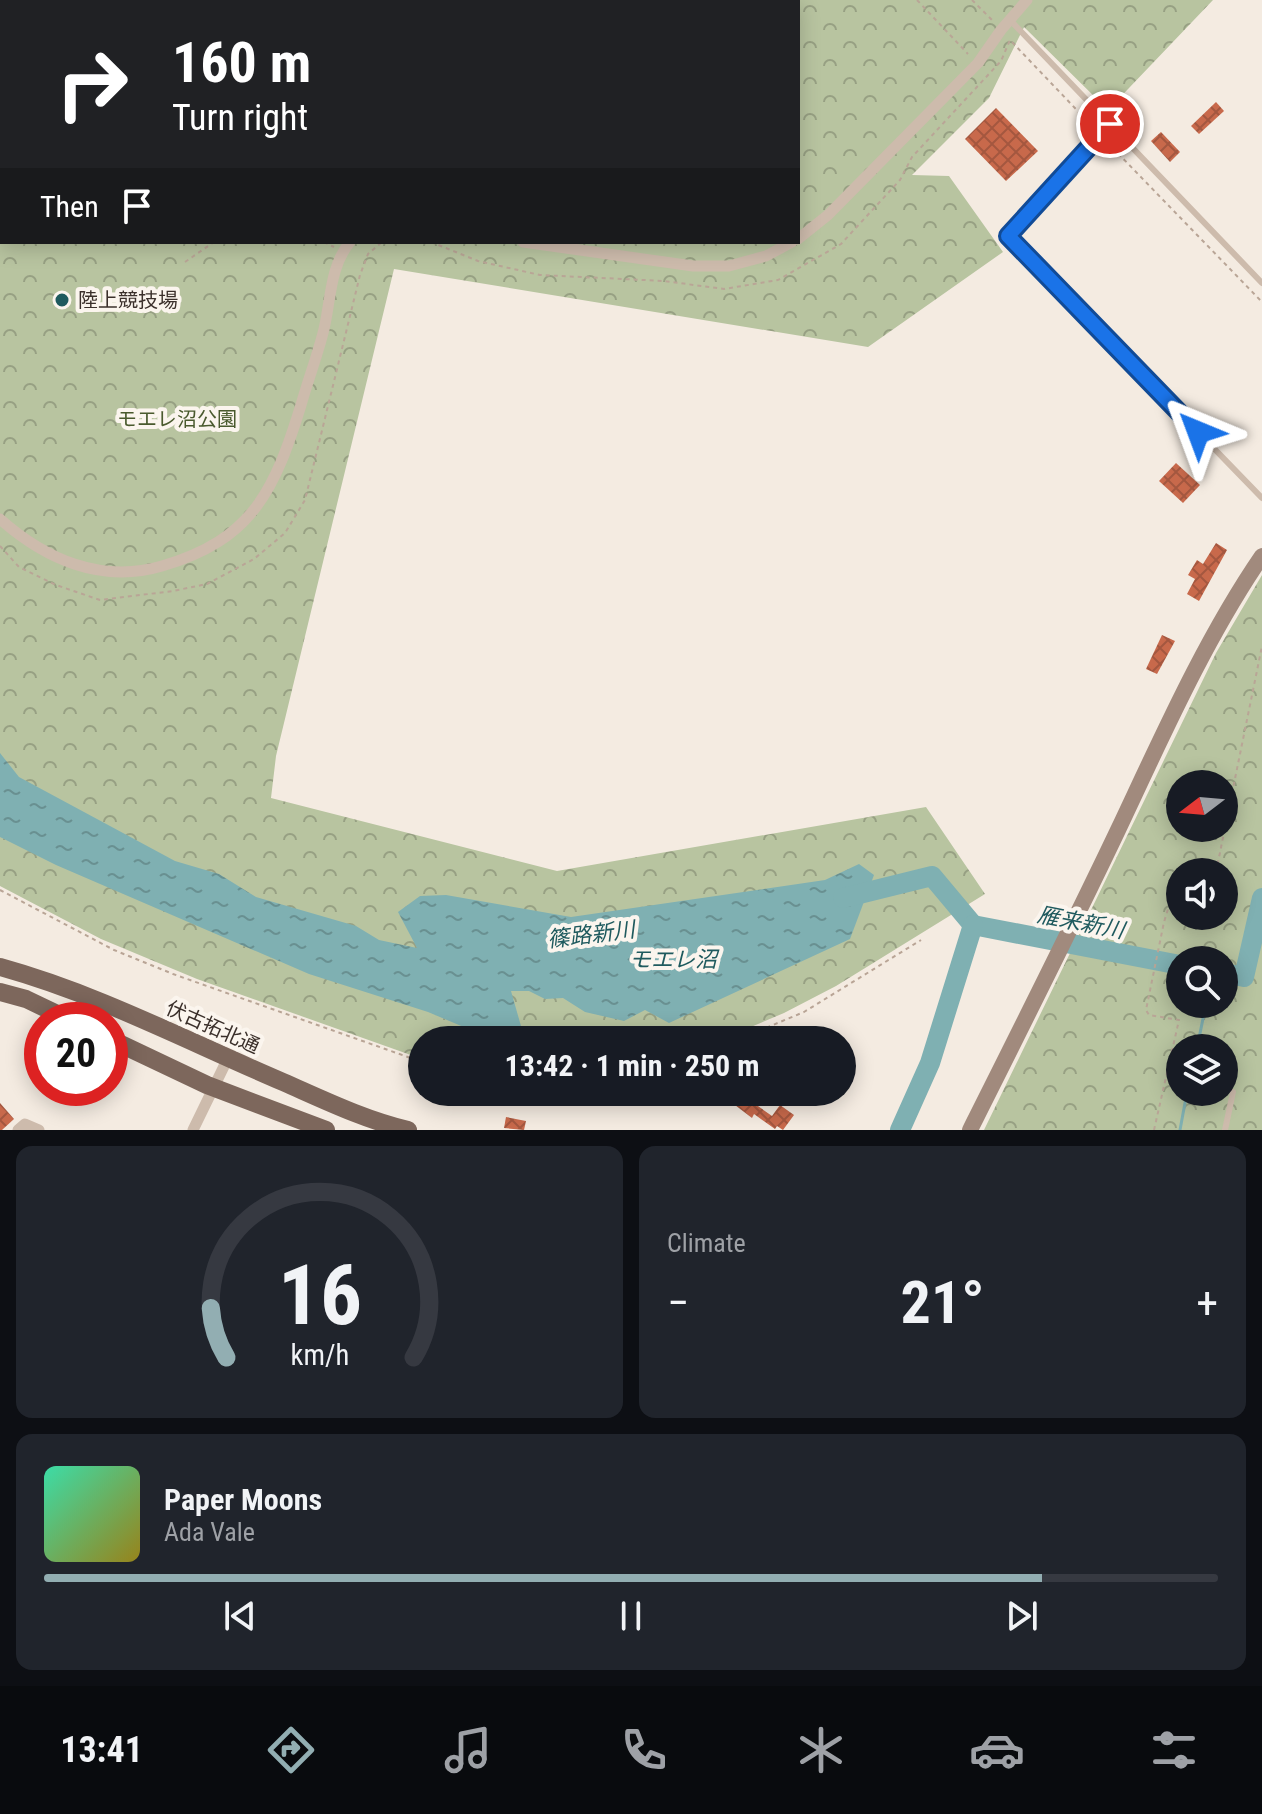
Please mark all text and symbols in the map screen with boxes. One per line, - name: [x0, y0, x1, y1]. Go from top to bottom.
- text: 160 m: [172, 30, 311, 96]
- icon: right: [40, 32, 144, 136]
- pin: [1076, 90, 1144, 158]
- text: Turn right: [172, 97, 308, 139]
- icon: arrive: [1088, 102, 1132, 146]
- icon: arrive: [115, 184, 159, 228]
- text: Then: [40, 189, 99, 224]
- place label: 陸上競技場: [78, 288, 178, 312]
- marker: 陸上競技場: [53, 291, 71, 309]
- position arrow: [1156, 390, 1240, 474]
- park label: モエレ沼公園: [117, 407, 237, 431]
- north arrow: [1166, 770, 1238, 842]
- map controls: [1166, 770, 1238, 1106]
- button: sound: [1166, 858, 1238, 930]
- water label: 雁来新川: [1035, 902, 1128, 944]
- water label: 篠路新川: [546, 916, 638, 952]
- button: search: [1166, 946, 1238, 1018]
- water label: モエレ沼: [629, 947, 720, 972]
- street label: 伏古拓北通: [162, 996, 264, 1058]
- speed limit sign: 20: [24, 1002, 128, 1106]
- button: layers: [1166, 1034, 1238, 1106]
- text: 13:42 · 1 min · 250 m: [505, 1048, 759, 1083]
- text: Climate: [667, 1228, 746, 1258]
- text: 16: [277, 1247, 362, 1344]
- text: 21°: [901, 1267, 985, 1338]
- text: −: [667, 1277, 689, 1329]
- text: +: [1196, 1277, 1218, 1329]
- text: km/h: [290, 1338, 349, 1372]
- text: Paper Moons: [164, 1482, 322, 1517]
- text: Ada Vale: [164, 1517, 255, 1547]
- icon: previous: [218, 1594, 262, 1638]
- icon: pause: [609, 1594, 653, 1638]
- icon: next: [1000, 1594, 1044, 1638]
- icon: directions: [263, 1722, 319, 1778]
- icon: music: [440, 1722, 496, 1778]
- icon: phone: [616, 1722, 672, 1778]
- icon: climate: [793, 1722, 849, 1778]
- icon: car: [969, 1722, 1025, 1778]
- icon: filters: [1146, 1722, 1202, 1778]
- text: 13:41: [60, 1729, 143, 1771]

